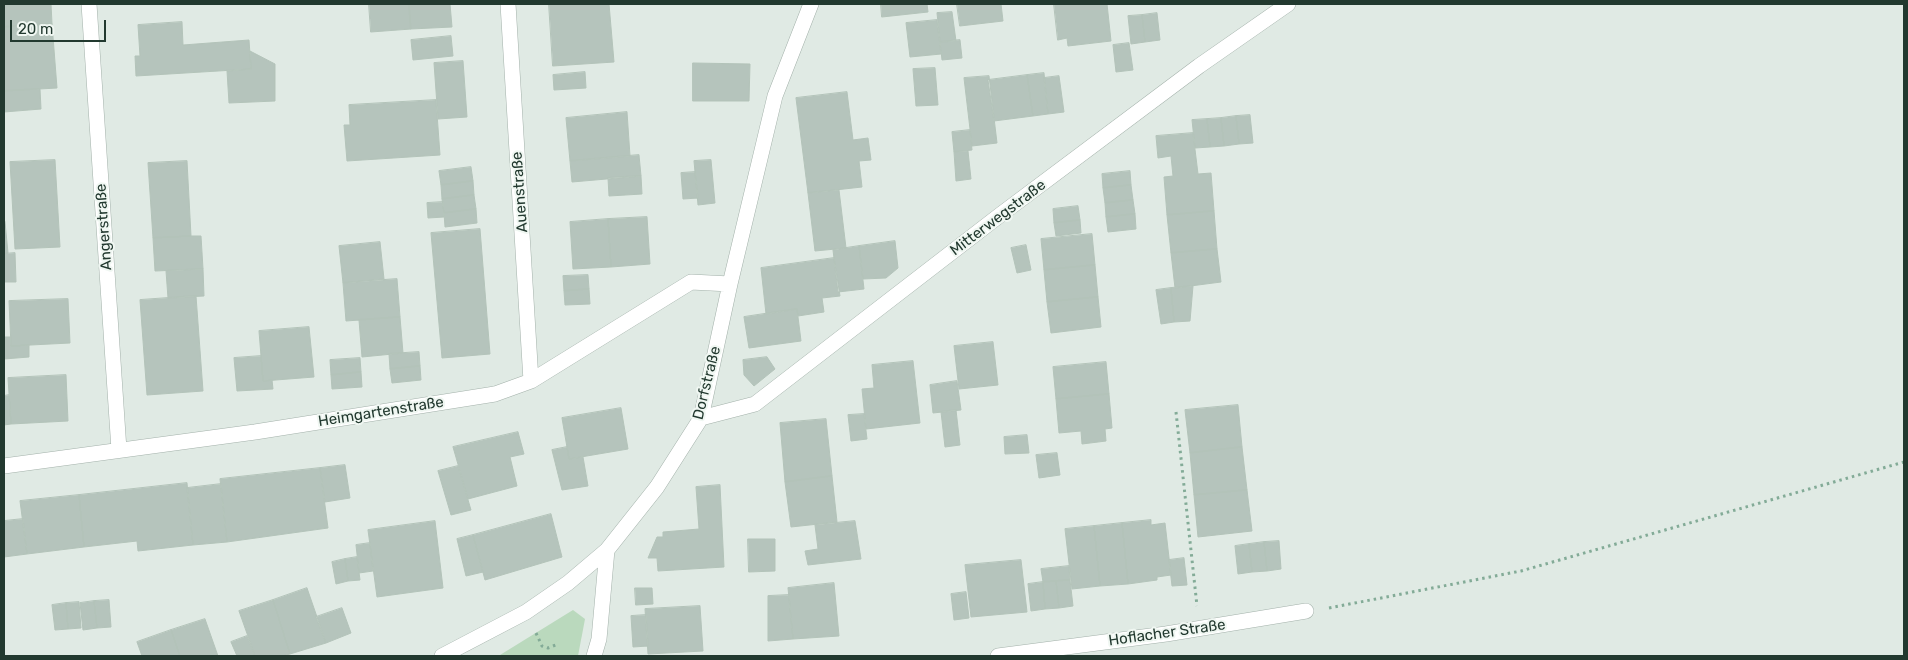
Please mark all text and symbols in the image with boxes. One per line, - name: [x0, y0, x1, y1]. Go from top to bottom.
- scale bar: [12, 10, 109, 42]
- text: 20 m: [18, 20, 53, 38]
- street label: Auenstraße: [508, 151, 532, 233]
- street label: Mitterwegstraße: [947, 176, 1049, 260]
- street label: Angerstraße: [92, 183, 116, 271]
- street label: Dorfstraße: [689, 344, 725, 422]
- street label: Heimgartenstraße: [317, 393, 445, 431]
- street label: Hoflacher Straße: [1107, 616, 1227, 650]

